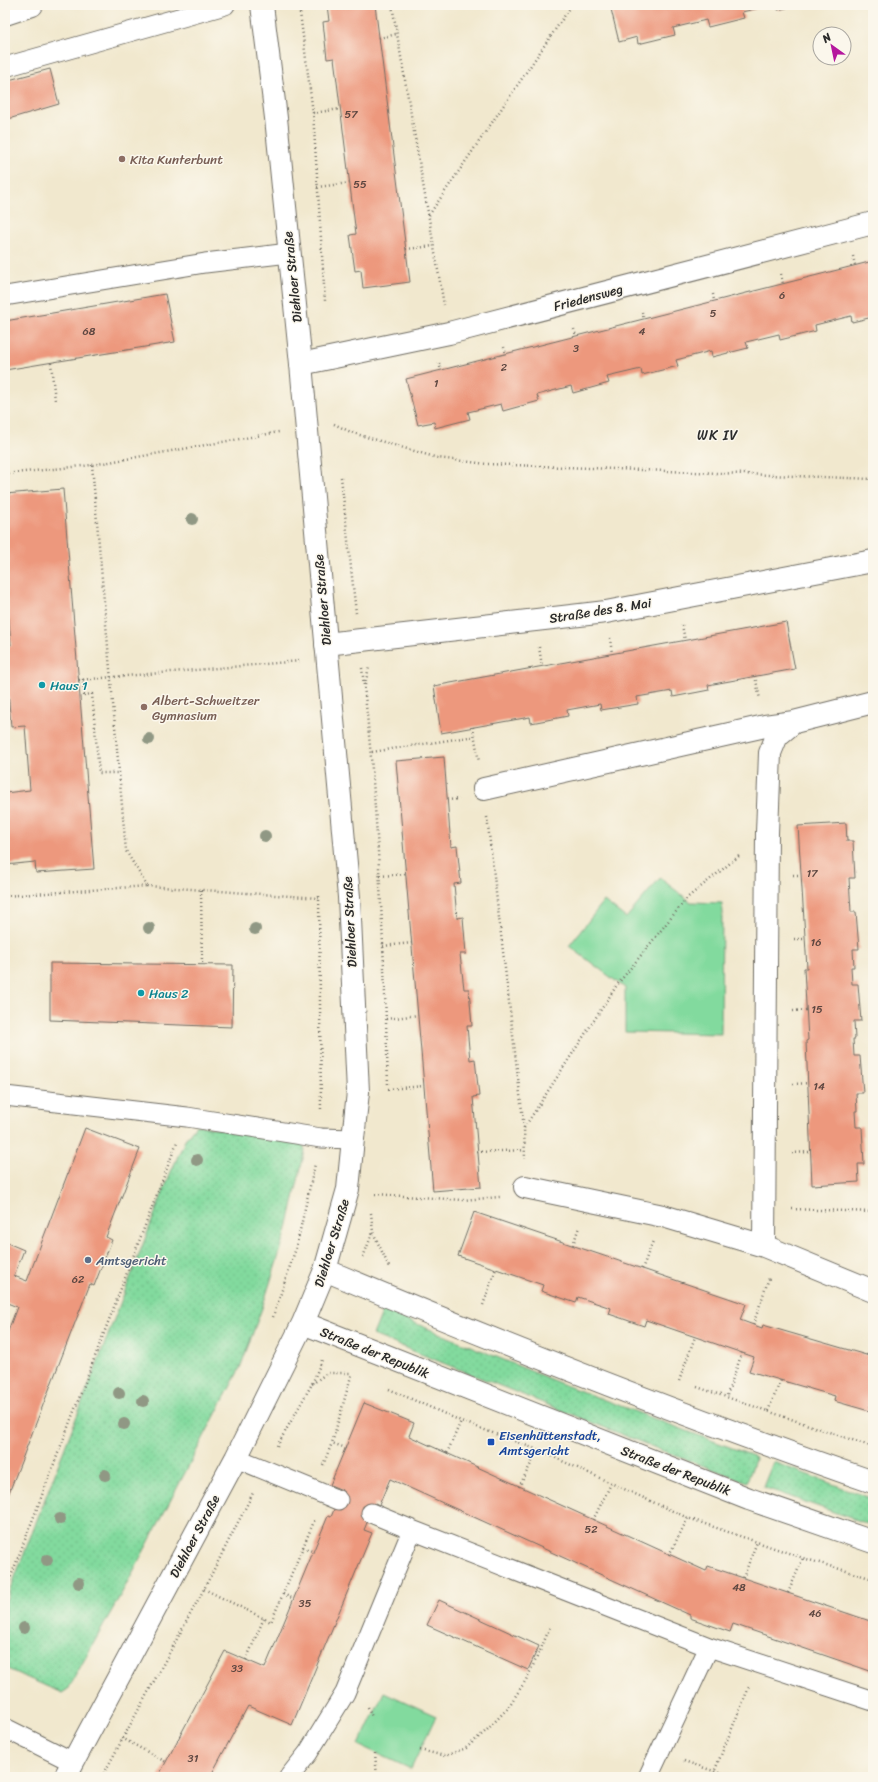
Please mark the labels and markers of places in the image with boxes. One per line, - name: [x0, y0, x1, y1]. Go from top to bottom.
- place label: Kita Kunterbunt: [130, 148, 223, 171]
- marker: Kita Kunterbunt: [117, 154, 127, 164]
- place label: Haus 1: [50, 674, 88, 697]
- marker: Haus 1: [37, 680, 47, 690]
- place label: Albert-Schweitzer Gymnasium: [151, 689, 260, 727]
- marker: Albert-Schweitzer Gymnasium: [139, 702, 149, 712]
- place label: Haus 2: [149, 982, 189, 1005]
- marker: Haus 2: [136, 988, 146, 998]
- place label: Amtsgericht: [95, 1249, 167, 1272]
- marker: Amtsgericht: [83, 1255, 93, 1265]
- place label: Eisenhüttenstadt, Amtsgericht: [498, 1424, 601, 1462]
- marker: Eisenhüttenstadt, Amtsgericht: [486, 1437, 496, 1447]

